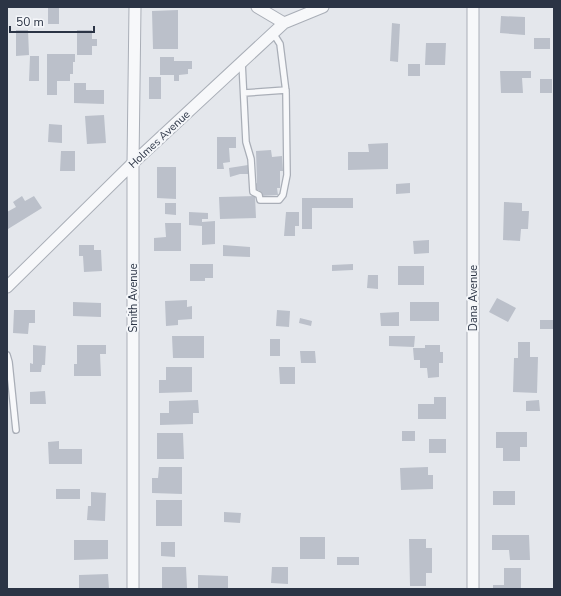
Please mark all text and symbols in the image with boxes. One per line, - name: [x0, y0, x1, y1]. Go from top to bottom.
- scale bar: [10, 8, 94, 34]
- text: 50 m: [16, 14, 44, 30]
- street label: Holmes Avenue: [125, 107, 193, 172]
- street label: Smith Avenue: [126, 263, 141, 333]
- street label: Dana Avenue: [466, 265, 481, 331]

